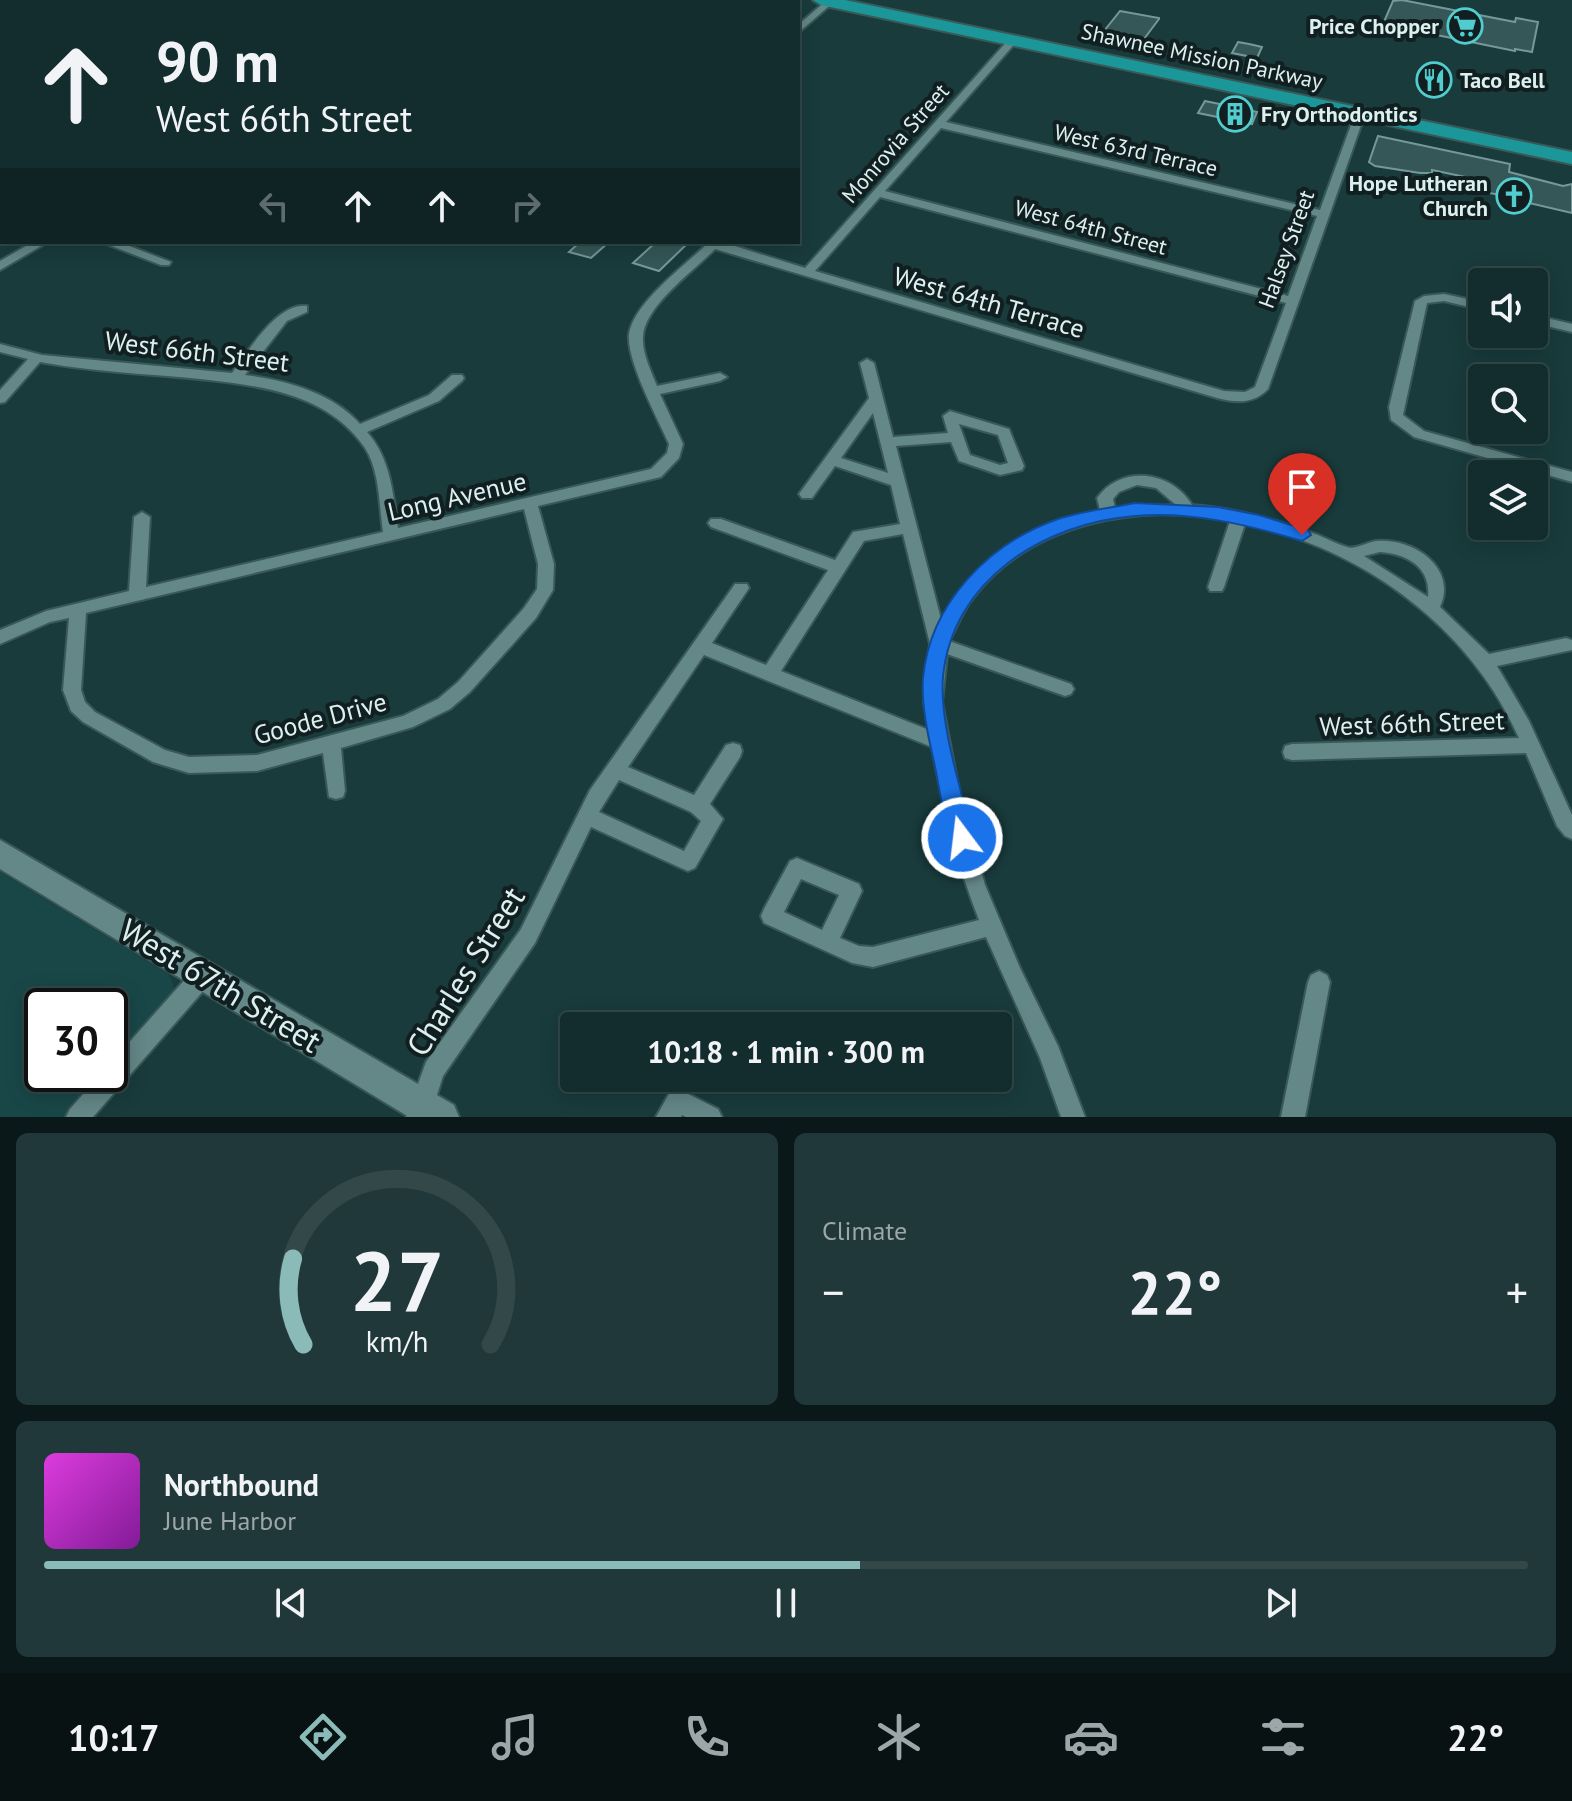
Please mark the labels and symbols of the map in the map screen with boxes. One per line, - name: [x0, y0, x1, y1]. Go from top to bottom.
- supermarket icon: Price Chopper: [1446, 7, 1484, 45]
- place label: Price Chopper: [1309, 12, 1439, 40]
- street label: Shawnee Mission Parkway: [1079, 17, 1326, 95]
- restaurant icon: Taco Bell: [1415, 61, 1453, 99]
- place label: Taco Bell: [1460, 66, 1545, 94]
- street label: Monrovia Street: [835, 77, 955, 209]
- building icon: Fry Orthodontics: [1216, 95, 1254, 133]
- place label: Fry Orthodontics: [1261, 100, 1418, 128]
- street label: West 63rd Terrace: [1052, 118, 1220, 182]
- place label: Hope Lutheran Church: [1349, 169, 1488, 222]
- church icon: Hope Lutheran Church: [1495, 177, 1533, 215]
- street label: Halsey Street: [1252, 186, 1320, 312]
- street label: West 64th Street: [1012, 193, 1171, 261]
- street label: West 64th Terrace: [890, 259, 1088, 345]
- street label: West 66th Street: [103, 323, 291, 379]
- pin: [1268, 453, 1336, 535]
- street label: Long Avenue: [384, 464, 530, 528]
- street label: Goode Drive: [250, 684, 390, 752]
- street label: West 66th Street: [1319, 703, 1505, 743]
- position arrow: [920, 796, 1004, 880]
- street label: Charles Street: [396, 878, 534, 1063]
- street label: West 67th Street: [113, 909, 329, 1062]
- speed limit sign: 30: [24, 988, 128, 1092]

